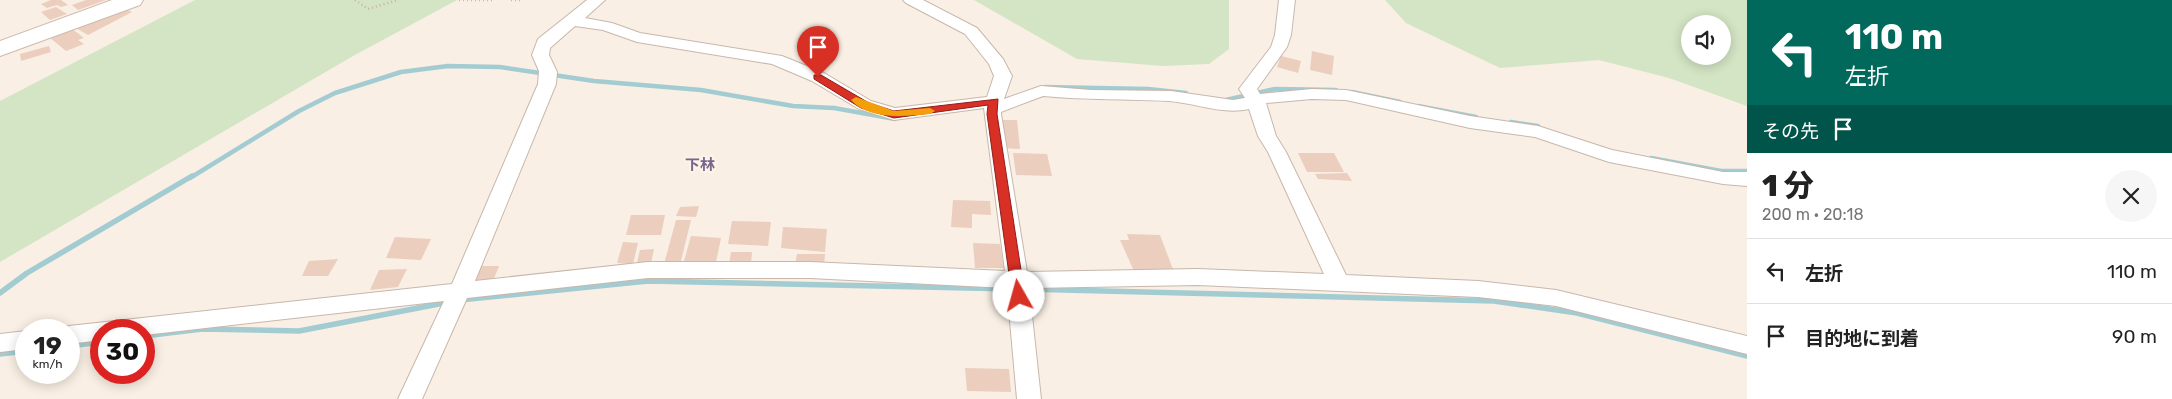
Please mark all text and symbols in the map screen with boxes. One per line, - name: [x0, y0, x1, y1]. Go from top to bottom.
- map controls: [1681, 15, 1731, 65]
- button: sound: [1681, 15, 1731, 65]
- text: 110 m: [1845, 16, 1943, 58]
- icon: left: [1762, 20, 1827, 85]
- pin: [797, 26, 839, 77]
- icon: arrive: [804, 33, 832, 61]
- text: 左折: [1845, 63, 1889, 90]
- icon: arrive: [1829, 115, 1857, 143]
- text: その先: [1762, 120, 1819, 143]
- district label: 下林: [685, 156, 715, 174]
- text: 1 分: [1762, 168, 1814, 204]
- button: close: [2105, 170, 2157, 222]
- text: 200 m · 20:18: [1762, 205, 1864, 224]
- icon: left: [1762, 257, 1790, 285]
- text: 110 m: [2107, 260, 2157, 283]
- text: 左折: [1805, 262, 1843, 285]
- position arrow: [992, 269, 1044, 321]
- speed limit sign: 30: [90, 319, 155, 384]
- icon: arrive: [1762, 322, 1790, 350]
- text: 90 m: [2112, 325, 2157, 348]
- text: 目的地に到着: [1805, 327, 1919, 350]
- text: 19: [33, 331, 62, 360]
- text: km/h: [33, 357, 62, 371]

